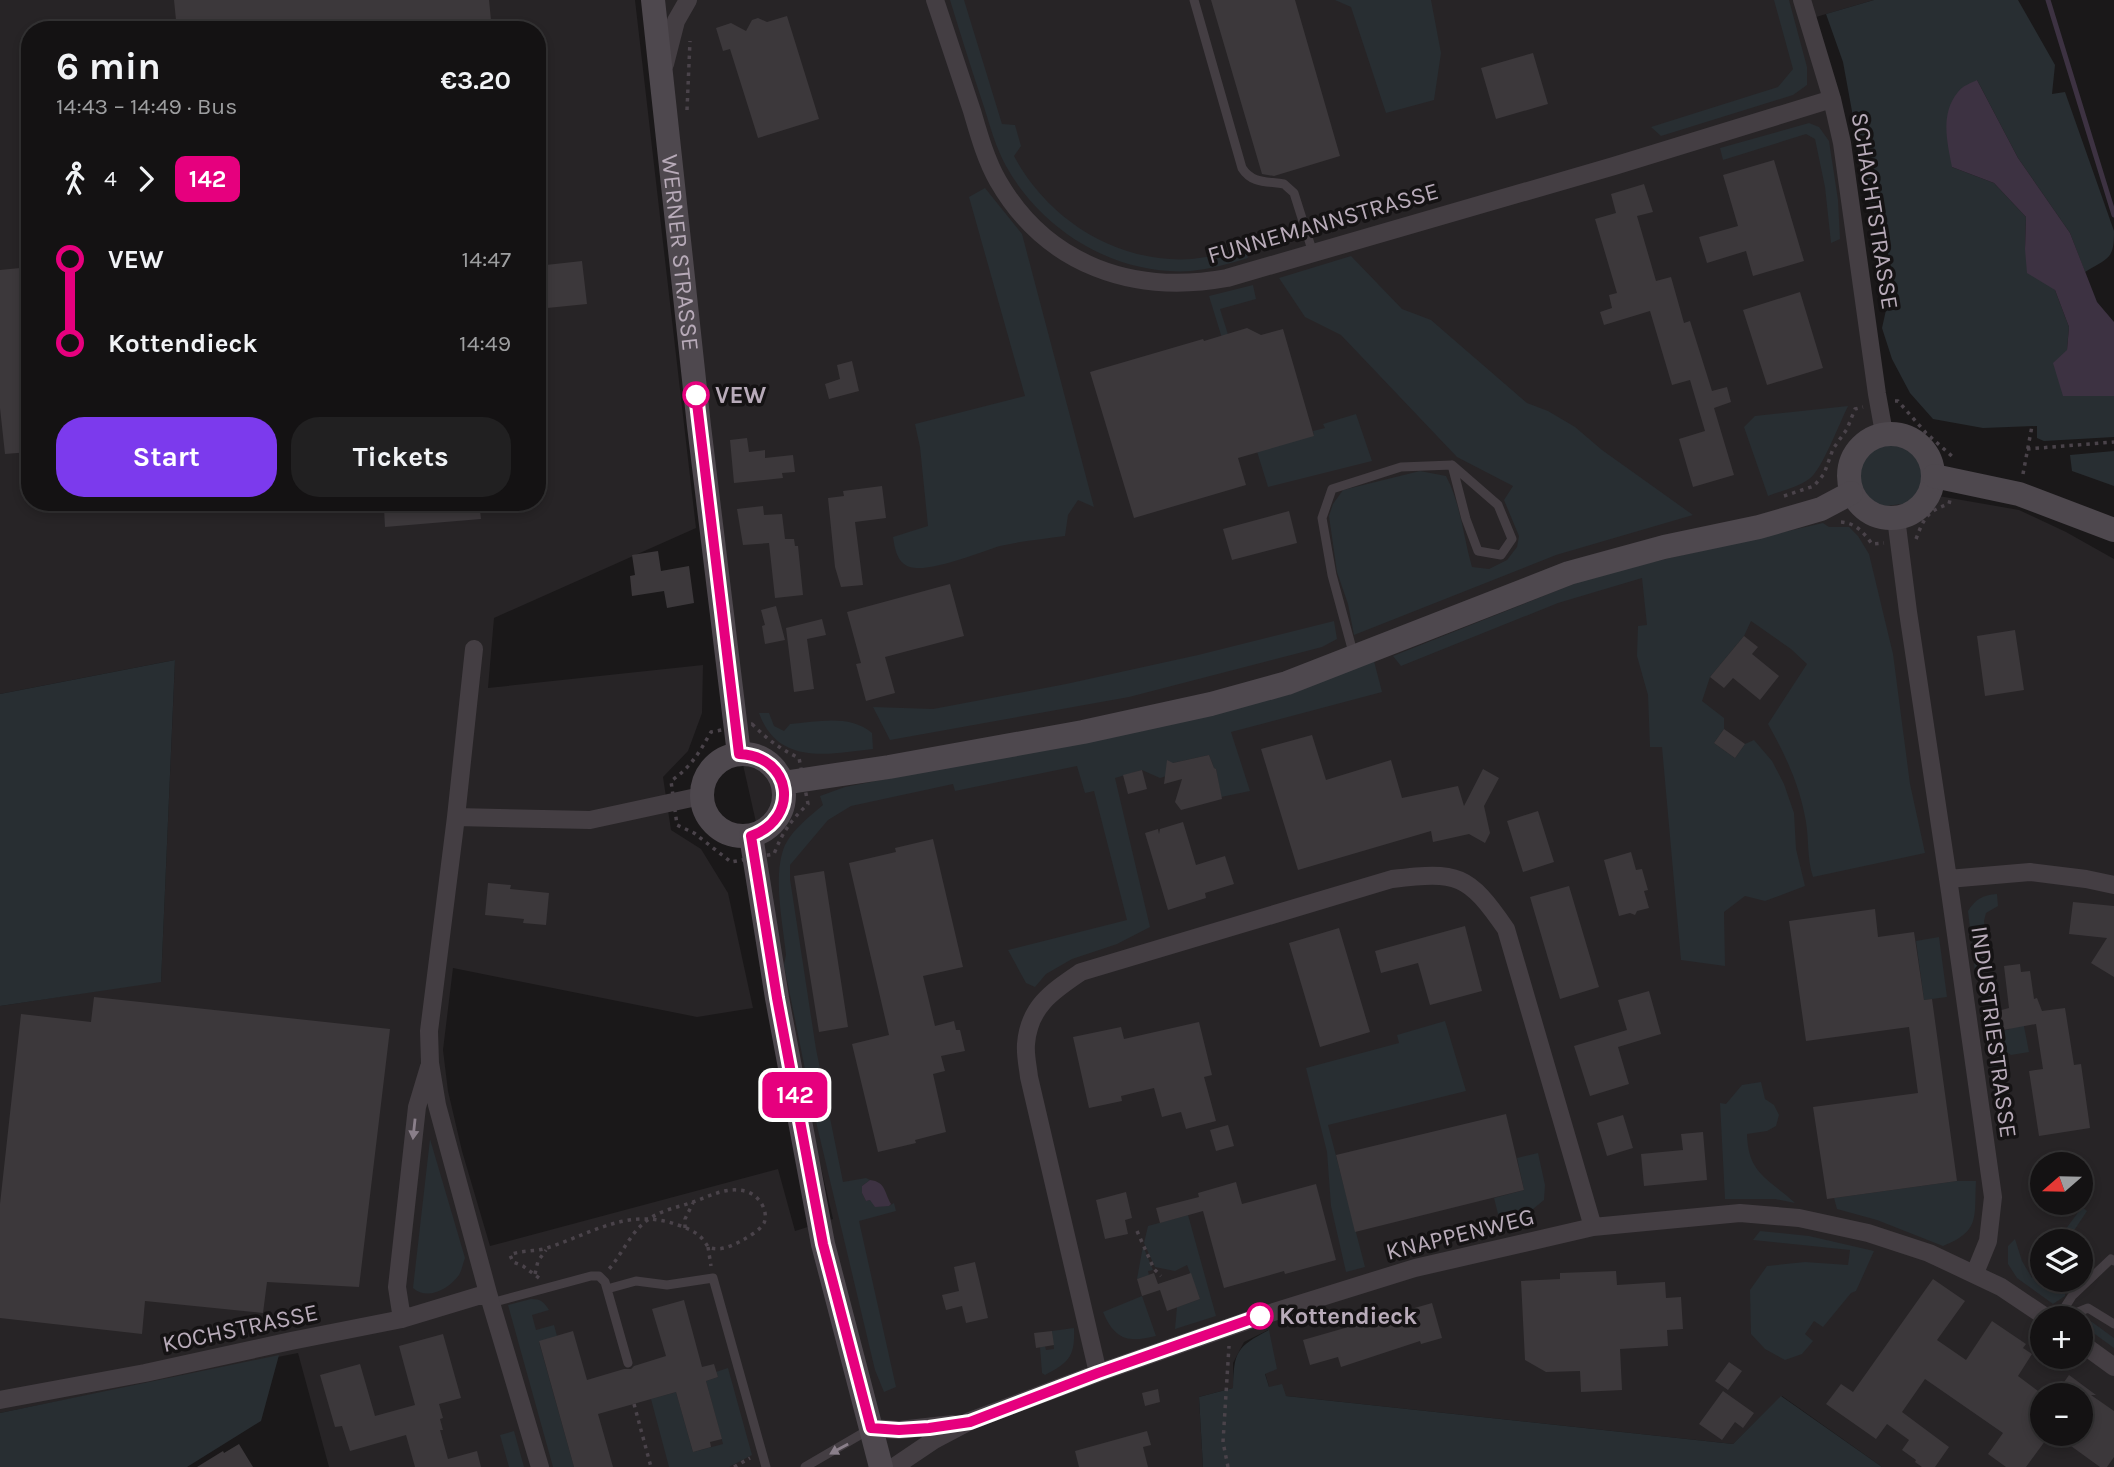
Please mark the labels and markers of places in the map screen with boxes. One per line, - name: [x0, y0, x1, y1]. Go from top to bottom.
- place label: VEW: [715, 381, 767, 409]
- marker: VEW: [683, 382, 709, 408]
- place label: Kottendieck: [1279, 1302, 1417, 1330]
- marker: Kottendieck: [1247, 1303, 1273, 1329]

